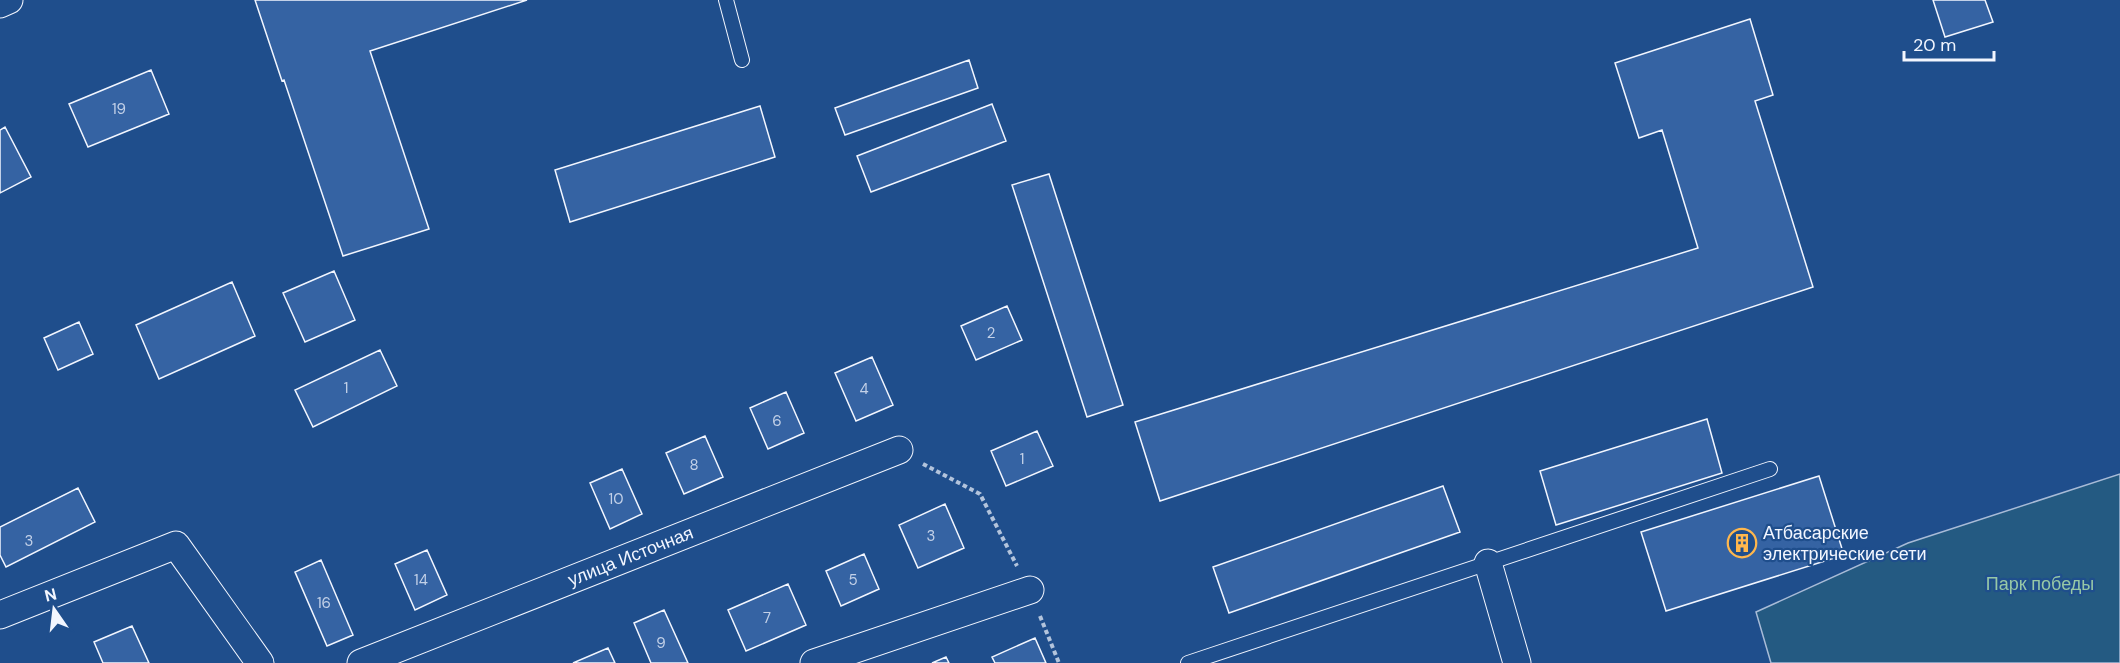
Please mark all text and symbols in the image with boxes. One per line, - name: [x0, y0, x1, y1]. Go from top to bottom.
- scale bar: [1904, 24, 1994, 62]
- text: 20 m: [1913, 33, 1956, 57]
- house number: 19: [112, 99, 126, 119]
- house number: 2: [987, 323, 995, 343]
- house number: 1: [344, 378, 348, 398]
- house number: 4: [859, 379, 869, 399]
- house number: 6: [772, 411, 782, 431]
- house number: 1: [1020, 449, 1024, 469]
- house number: 8: [689, 455, 699, 475]
- house number: 10: [609, 489, 623, 509]
- street label: улица Источная: [564, 521, 697, 592]
- place label: Атбасарские электрические сети: [1763, 521, 1927, 566]
- house number: 3: [927, 526, 935, 546]
- building icon: Атбасарские электрические сети: [1726, 527, 1758, 559]
- house number: 3: [25, 531, 33, 551]
- house number: 14: [414, 570, 428, 590]
- house number: 5: [848, 570, 858, 590]
- park label: Парк победы: [1986, 572, 2094, 596]
- north arrow: [24, 579, 84, 639]
- text: N: [42, 583, 59, 607]
- house number: 16: [317, 593, 331, 613]
- house number: 7: [763, 608, 771, 628]
- house number: 9: [656, 633, 666, 653]

